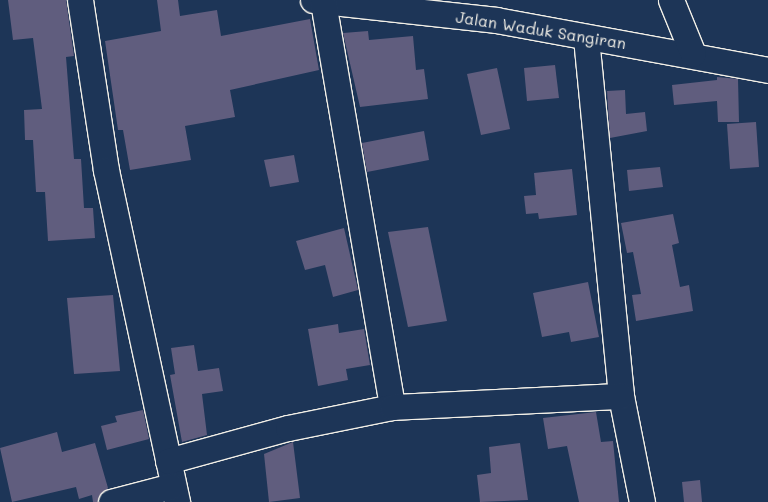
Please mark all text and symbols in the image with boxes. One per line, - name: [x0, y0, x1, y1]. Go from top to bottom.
- street label: Jalan Waduk Sangiran: [454, 7, 628, 53]

